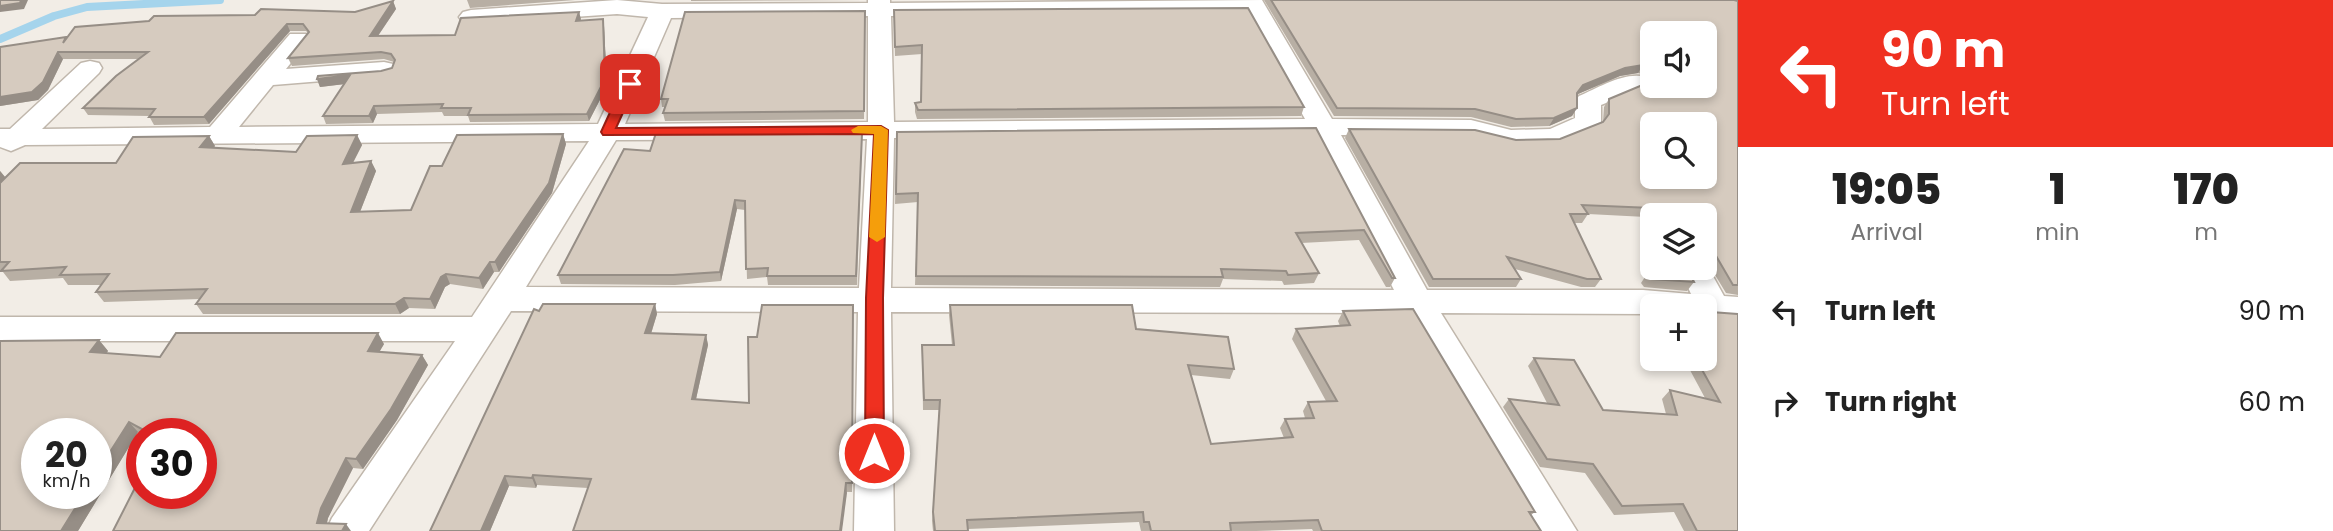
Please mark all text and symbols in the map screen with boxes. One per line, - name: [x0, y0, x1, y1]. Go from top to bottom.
- text: 90 m: [1881, 16, 2005, 84]
- map controls: [1640, 21, 1717, 371]
- button: sound: [1640, 21, 1717, 98]
- icon: left: [1766, 28, 1857, 119]
- pin: [600, 54, 660, 114]
- icon: arrive: [611, 65, 649, 103]
- text: Turn left: [1881, 81, 2010, 126]
- button: search: [1640, 112, 1717, 189]
- text: 19:05: [1832, 160, 1941, 219]
- text: 1: [2049, 160, 2065, 219]
- text: 170: [2173, 160, 2239, 219]
- button: layers: [1640, 203, 1717, 280]
- text: Arrival: [1850, 216, 1923, 248]
- text: min: [2035, 216, 2079, 248]
- text: m: [2194, 216, 2218, 248]
- icon: left: [1766, 293, 1804, 331]
- text: Turn left: [1825, 293, 1936, 329]
- text: 90 m: [2239, 293, 2305, 329]
- button: +: [1640, 294, 1717, 371]
- icon: right: [1766, 384, 1804, 422]
- text: Turn right: [1825, 384, 1957, 420]
- text: 60 m: [2238, 384, 2305, 420]
- position arrow: [837, 416, 911, 490]
- speed limit sign: 30: [126, 418, 217, 509]
- text: 20: [45, 430, 88, 479]
- text: km/h: [43, 468, 90, 493]

